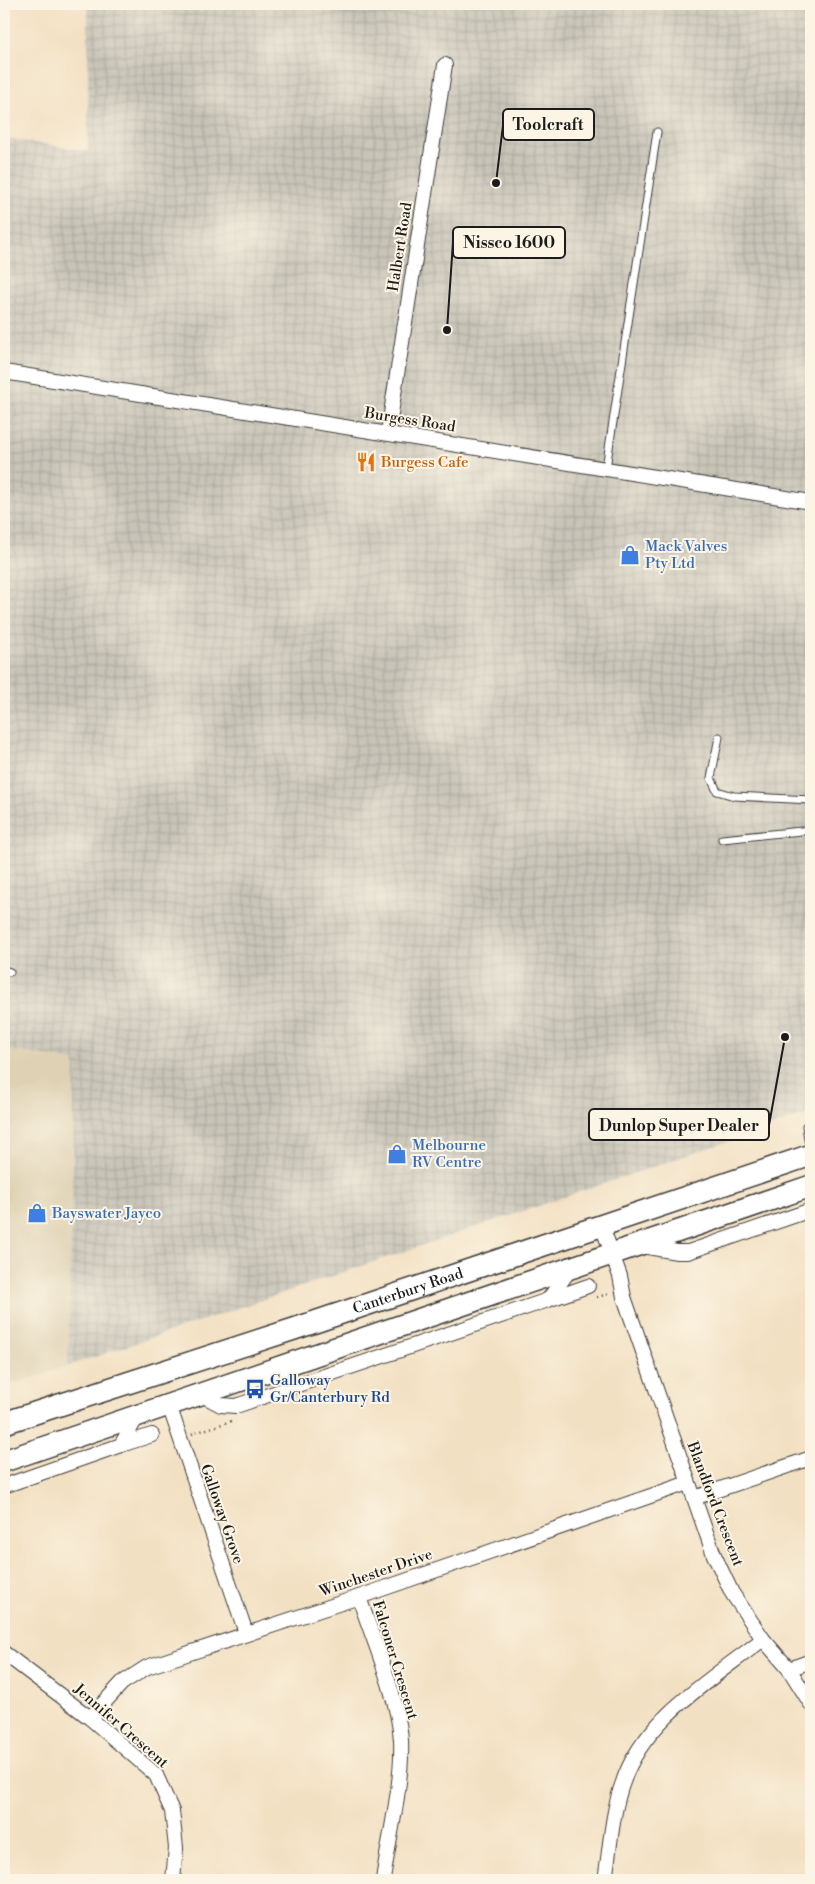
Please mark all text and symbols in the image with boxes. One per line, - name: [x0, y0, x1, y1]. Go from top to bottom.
- callout: Toolcraft: [503, 109, 594, 140]
- text: Toolcraft: [512, 115, 584, 135]
- street label: Halbert Road: [384, 200, 417, 293]
- callout: Nissco 1600: [453, 227, 565, 258]
- text: Nissco 1600: [463, 233, 555, 253]
- street label: Burgess Road: [362, 403, 457, 437]
- restaurant icon: Burgess Cafe: [355, 451, 377, 473]
- place label: Burgess Cafe: [380, 453, 468, 472]
- place label: Mack Valves Pty Ltd: [645, 537, 727, 573]
- shop icon: Mack Valves Pty Ltd: [619, 544, 641, 566]
- callout: Dunlop Super Dealer: [589, 1109, 769, 1140]
- text: Dunlop Super Dealer: [599, 1116, 759, 1136]
- place label: Melbourne RV Centre: [412, 1136, 486, 1172]
- shop icon: Melbourne RV Centre: [386, 1143, 408, 1165]
- shop icon: Bayswater Jayco: [26, 1202, 48, 1224]
- place label: Bayswater Jayco: [51, 1204, 161, 1223]
- street label: Canterbury Road: [350, 1263, 466, 1318]
- place label: Galloway Gr/Canterbury Rd: [270, 1371, 390, 1407]
- bus stop icon: Galloway Gr/Canterbury Rd: [244, 1378, 266, 1400]
- street label: Blandford Crescent: [682, 1438, 748, 1570]
- street label: Galloway Grove: [196, 1462, 248, 1566]
- street label: Winchester Drive: [316, 1545, 435, 1602]
- street label: Falconer Crescent: [368, 1598, 422, 1722]
- street label: Jennifer Crescent: [69, 1679, 173, 1773]

